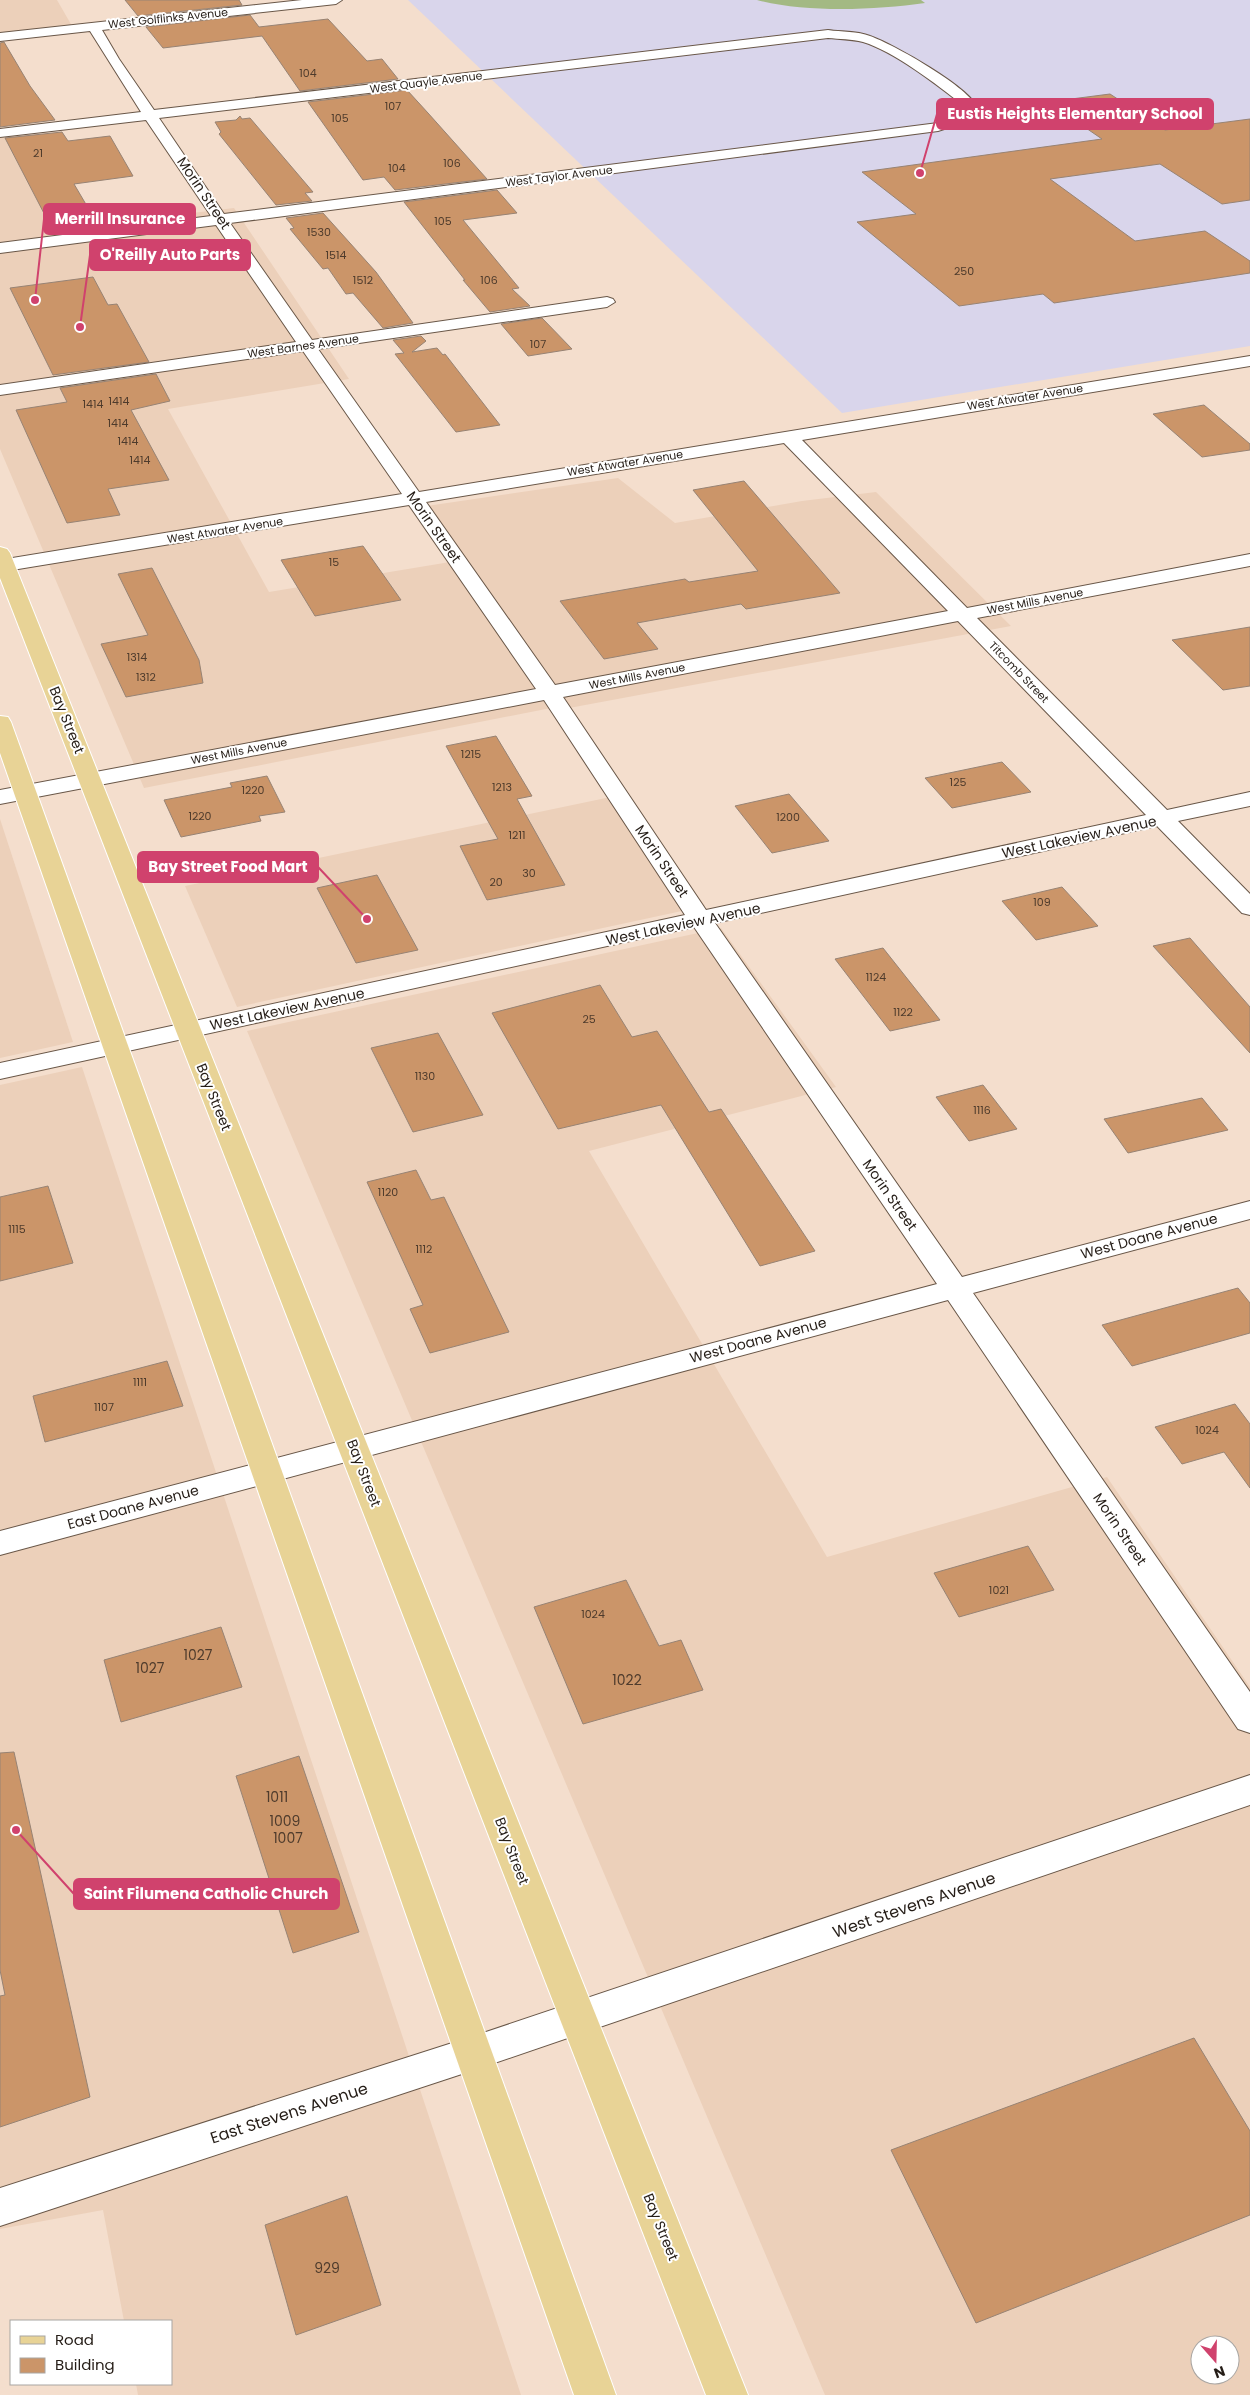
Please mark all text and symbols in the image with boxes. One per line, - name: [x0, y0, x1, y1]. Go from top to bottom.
- street label: West Golflinks Avenue: [107, 4, 229, 32]
- house number: 104: [299, 65, 317, 81]
- street label: West Quayle Avenue: [369, 67, 483, 97]
- house number: 107: [385, 98, 401, 114]
- callout: Eustis Heights Elementary School: [937, 99, 1213, 129]
- text: Eustis Heights Elementary School: [947, 103, 1203, 124]
- house number: 105: [331, 110, 349, 126]
- house number: 21: [33, 145, 43, 161]
- street label: Morin Street: [172, 153, 236, 233]
- house number: 106: [443, 155, 461, 171]
- house number: 104: [388, 160, 406, 176]
- street label: West Taylor Avenue: [504, 161, 614, 191]
- callout: Merrill Insurance: [44, 204, 195, 234]
- text: Merrill Insurance: [55, 208, 185, 229]
- house number: 105: [434, 213, 452, 229]
- house number: 1530: [307, 224, 331, 240]
- callout: O'Reilly Auto Parts: [90, 240, 250, 270]
- text: O'Reilly Auto Parts: [100, 244, 240, 265]
- house number: 1514: [326, 247, 347, 263]
- house number: 250: [954, 263, 974, 279]
- house number: 1512: [353, 272, 373, 288]
- house number: 106: [480, 272, 498, 288]
- street label: West Barnes Avenue: [246, 330, 360, 362]
- house number: 107: [530, 336, 546, 352]
- street label: West Atwater Avenue: [966, 380, 1084, 414]
- house number: 1414: [109, 393, 130, 409]
- house number: 1414: [83, 396, 104, 412]
- house number: 1414: [108, 415, 129, 431]
- house number: 1414: [118, 433, 139, 449]
- street label: West Atwater Avenue: [566, 446, 684, 480]
- house number: 1414: [130, 452, 151, 468]
- street label: Morin Street: [402, 487, 466, 567]
- street label: West Atwater Avenue: [166, 513, 284, 547]
- house number: 15: [329, 554, 339, 570]
- street label: West Mills Avenue: [985, 584, 1085, 618]
- street label: Titcomb Street: [985, 638, 1053, 706]
- house number: 1314: [127, 649, 147, 665]
- street label: West Mills Avenue: [587, 659, 687, 693]
- house number: 1312: [136, 669, 156, 685]
- street label: Bay Street: [44, 683, 90, 757]
- street label: West Mills Avenue: [189, 734, 289, 768]
- house number: 1215: [461, 746, 481, 762]
- house number: 125: [950, 774, 966, 790]
- house number: 1213: [492, 779, 512, 795]
- house number: 1220: [241, 782, 265, 798]
- house number: 1220: [188, 808, 212, 824]
- house number: 1200: [776, 809, 800, 825]
- street label: West Lakeview Avenue: [1000, 811, 1158, 863]
- street label: Morin Street: [630, 821, 694, 901]
- house number: 1211: [509, 827, 525, 843]
- callout: Bay Street Food Mart: [138, 852, 318, 882]
- text: Bay Street Food Mart: [148, 856, 308, 877]
- house number: 30: [522, 865, 536, 881]
- house number: 20: [489, 874, 503, 890]
- house number: 109: [1033, 894, 1051, 910]
- street label: West Lakeview Avenue: [604, 898, 762, 950]
- house number: 1124: [866, 969, 886, 985]
- street label: West Lakeview Avenue: [208, 983, 366, 1035]
- house number: 1122: [893, 1004, 913, 1020]
- house number: 25: [582, 1011, 596, 1027]
- street label: Bay Street: [191, 1060, 237, 1134]
- house number: 1130: [415, 1068, 435, 1084]
- house number: 1116: [973, 1102, 991, 1118]
- street label: Morin Street: [858, 1155, 922, 1235]
- house number: 1120: [378, 1184, 398, 1200]
- street label: West Doane Avenue: [1078, 1208, 1220, 1264]
- house number: 1115: [8, 1221, 26, 1237]
- house number: 1112: [416, 1241, 432, 1257]
- street label: West Doane Avenue: [687, 1312, 829, 1368]
- house number: 1111: [133, 1374, 147, 1390]
- house number: 1107: [94, 1399, 114, 1415]
- house number: 1024: [1195, 1422, 1219, 1438]
- street label: Bay Street: [342, 1436, 386, 1510]
- street label: East Doane Avenue: [65, 1480, 201, 1534]
- street label: Morin Street: [1088, 1489, 1152, 1569]
- house number: 1021: [989, 1582, 1009, 1598]
- house number: 1024: [581, 1606, 605, 1622]
- house number: 1027: [184, 1645, 213, 1665]
- house number: 1027: [136, 1658, 165, 1678]
- house number: 1022: [612, 1670, 642, 1690]
- house number: 1011: [266, 1787, 288, 1807]
- house number: 1009: [270, 1811, 300, 1831]
- street label: Bay Street: [490, 1814, 534, 1888]
- house number: 1007: [273, 1828, 303, 1848]
- street label: West Stevens Avenue: [829, 1866, 999, 1944]
- callout: Saint Filumena Catholic Church: [74, 1879, 339, 1909]
- text: Saint Filumena Catholic Church: [84, 1883, 328, 1904]
- street label: East Stevens Avenue: [207, 2077, 371, 2149]
- street label: Bay Street: [638, 2190, 684, 2264]
- house number: 929: [314, 2258, 340, 2278]
- legend: [10, 2320, 172, 2385]
- text: Road: [55, 2329, 94, 2350]
- north arrow: [1190, 2335, 1240, 2385]
- text: Building: [55, 2354, 115, 2375]
- text: N: [1211, 2361, 1228, 2383]

